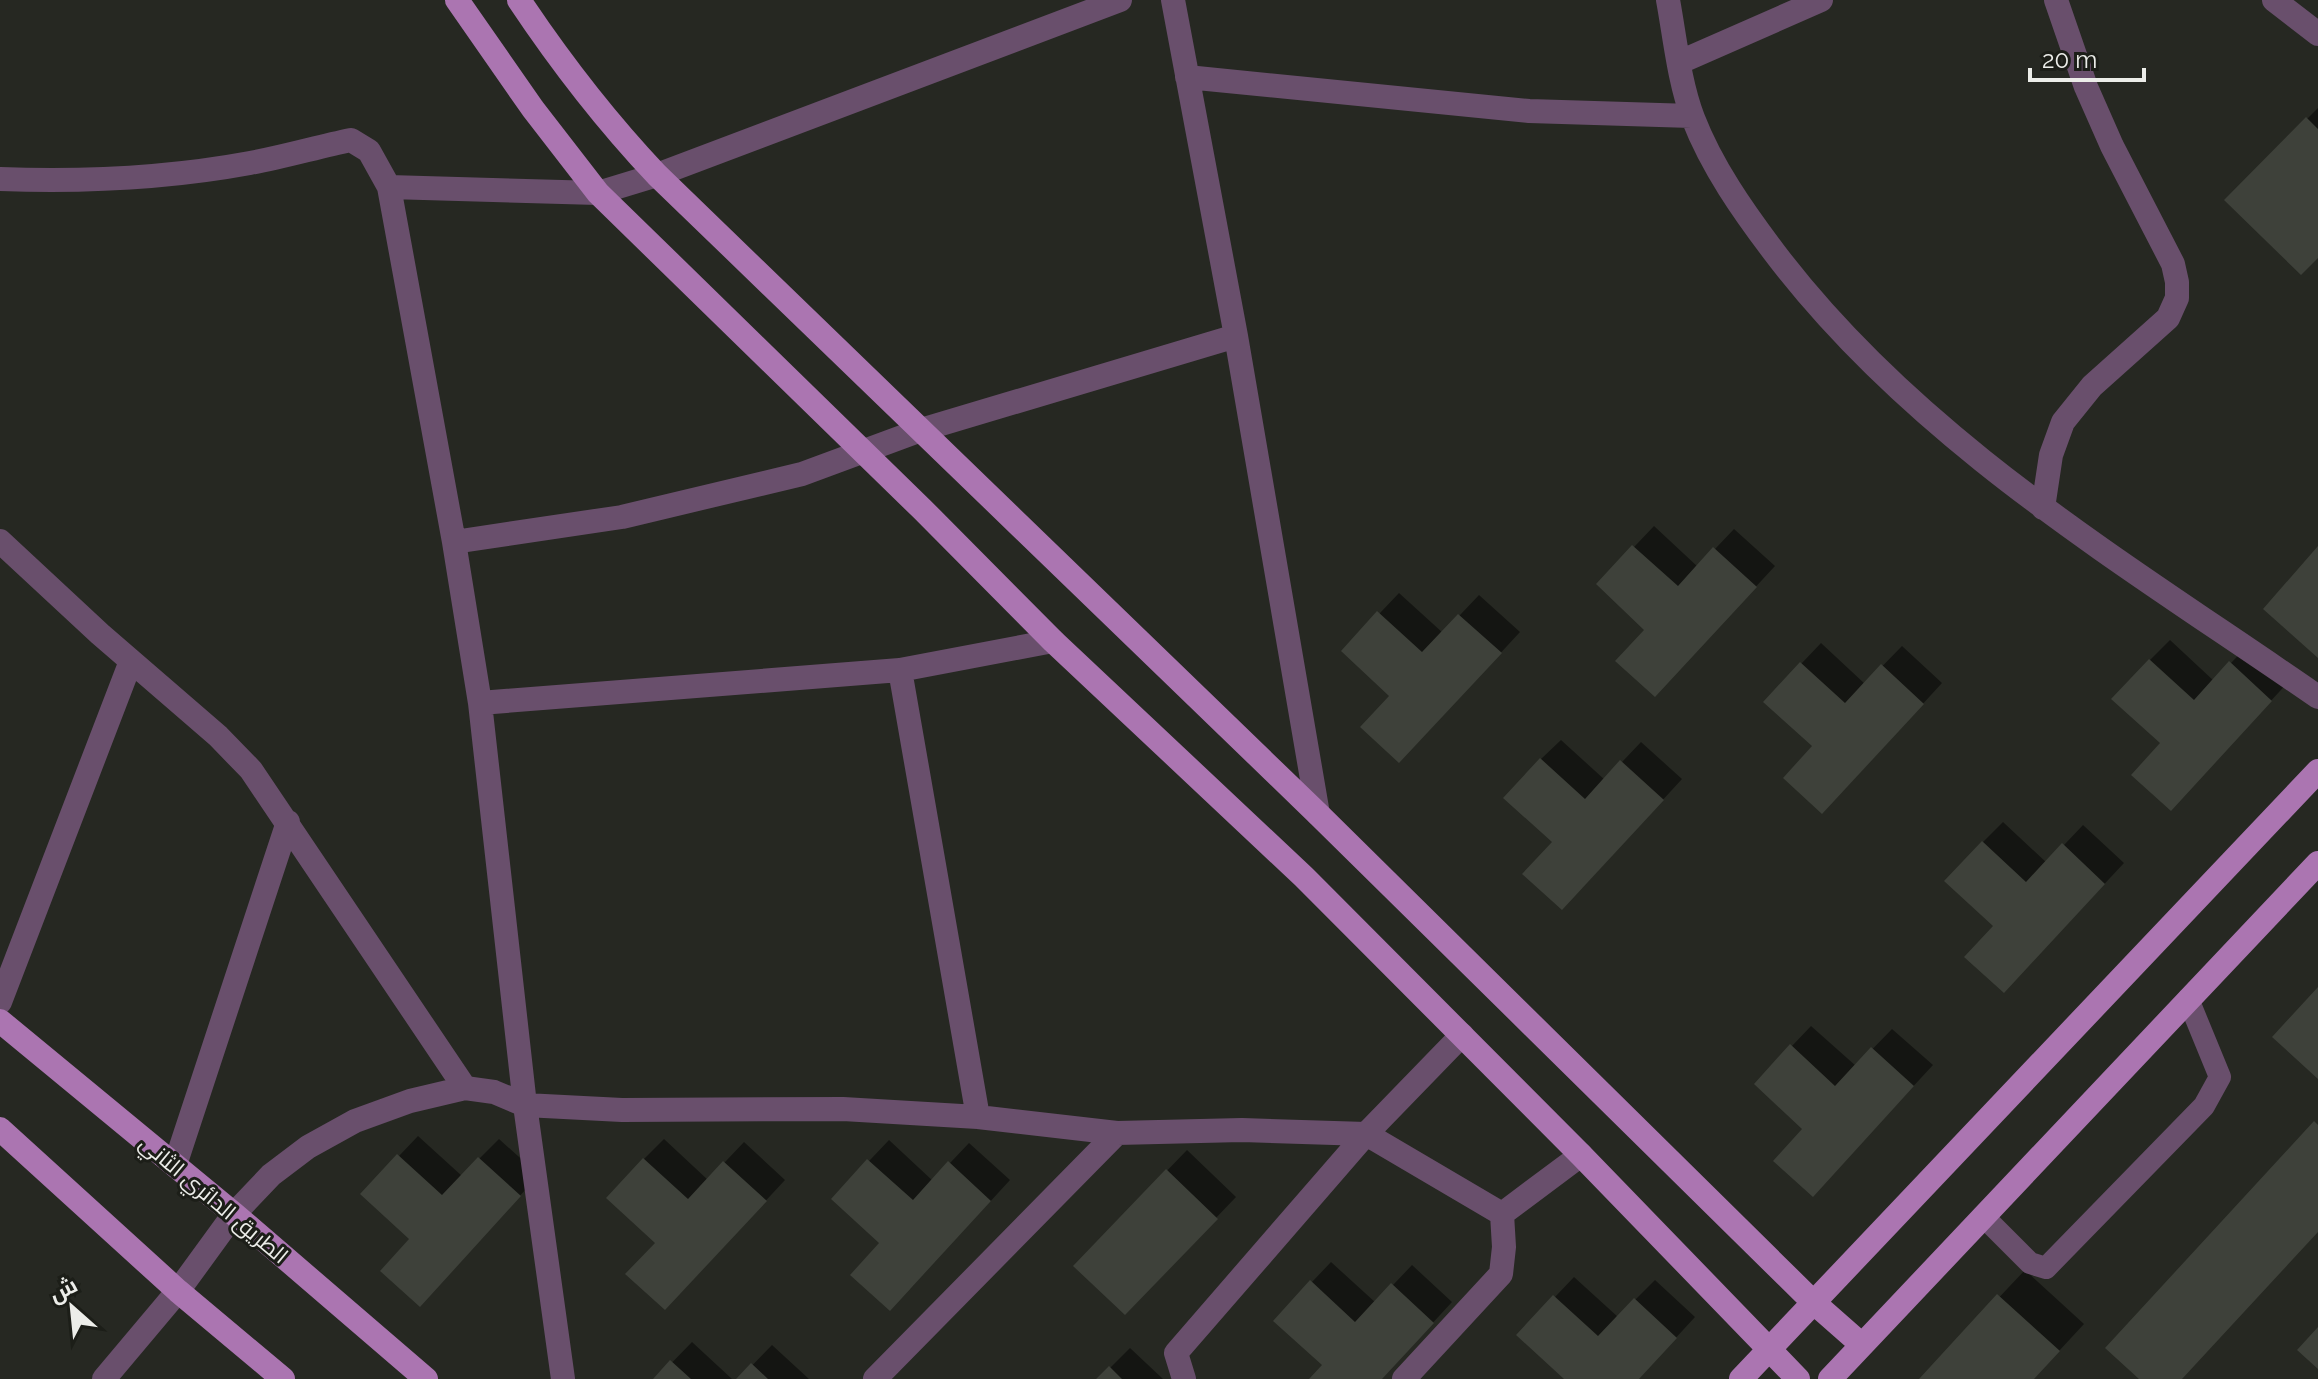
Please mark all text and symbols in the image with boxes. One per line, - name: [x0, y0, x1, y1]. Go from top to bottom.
- scale bar: [2030, 32, 2144, 82]
- text: 20 m: [2042, 45, 2097, 74]
- street label: الطريق الدائري الثاني: [132, 1129, 293, 1272]
- north arrow: [32, 1267, 112, 1347]
- text: ش: [44, 1271, 82, 1308]

